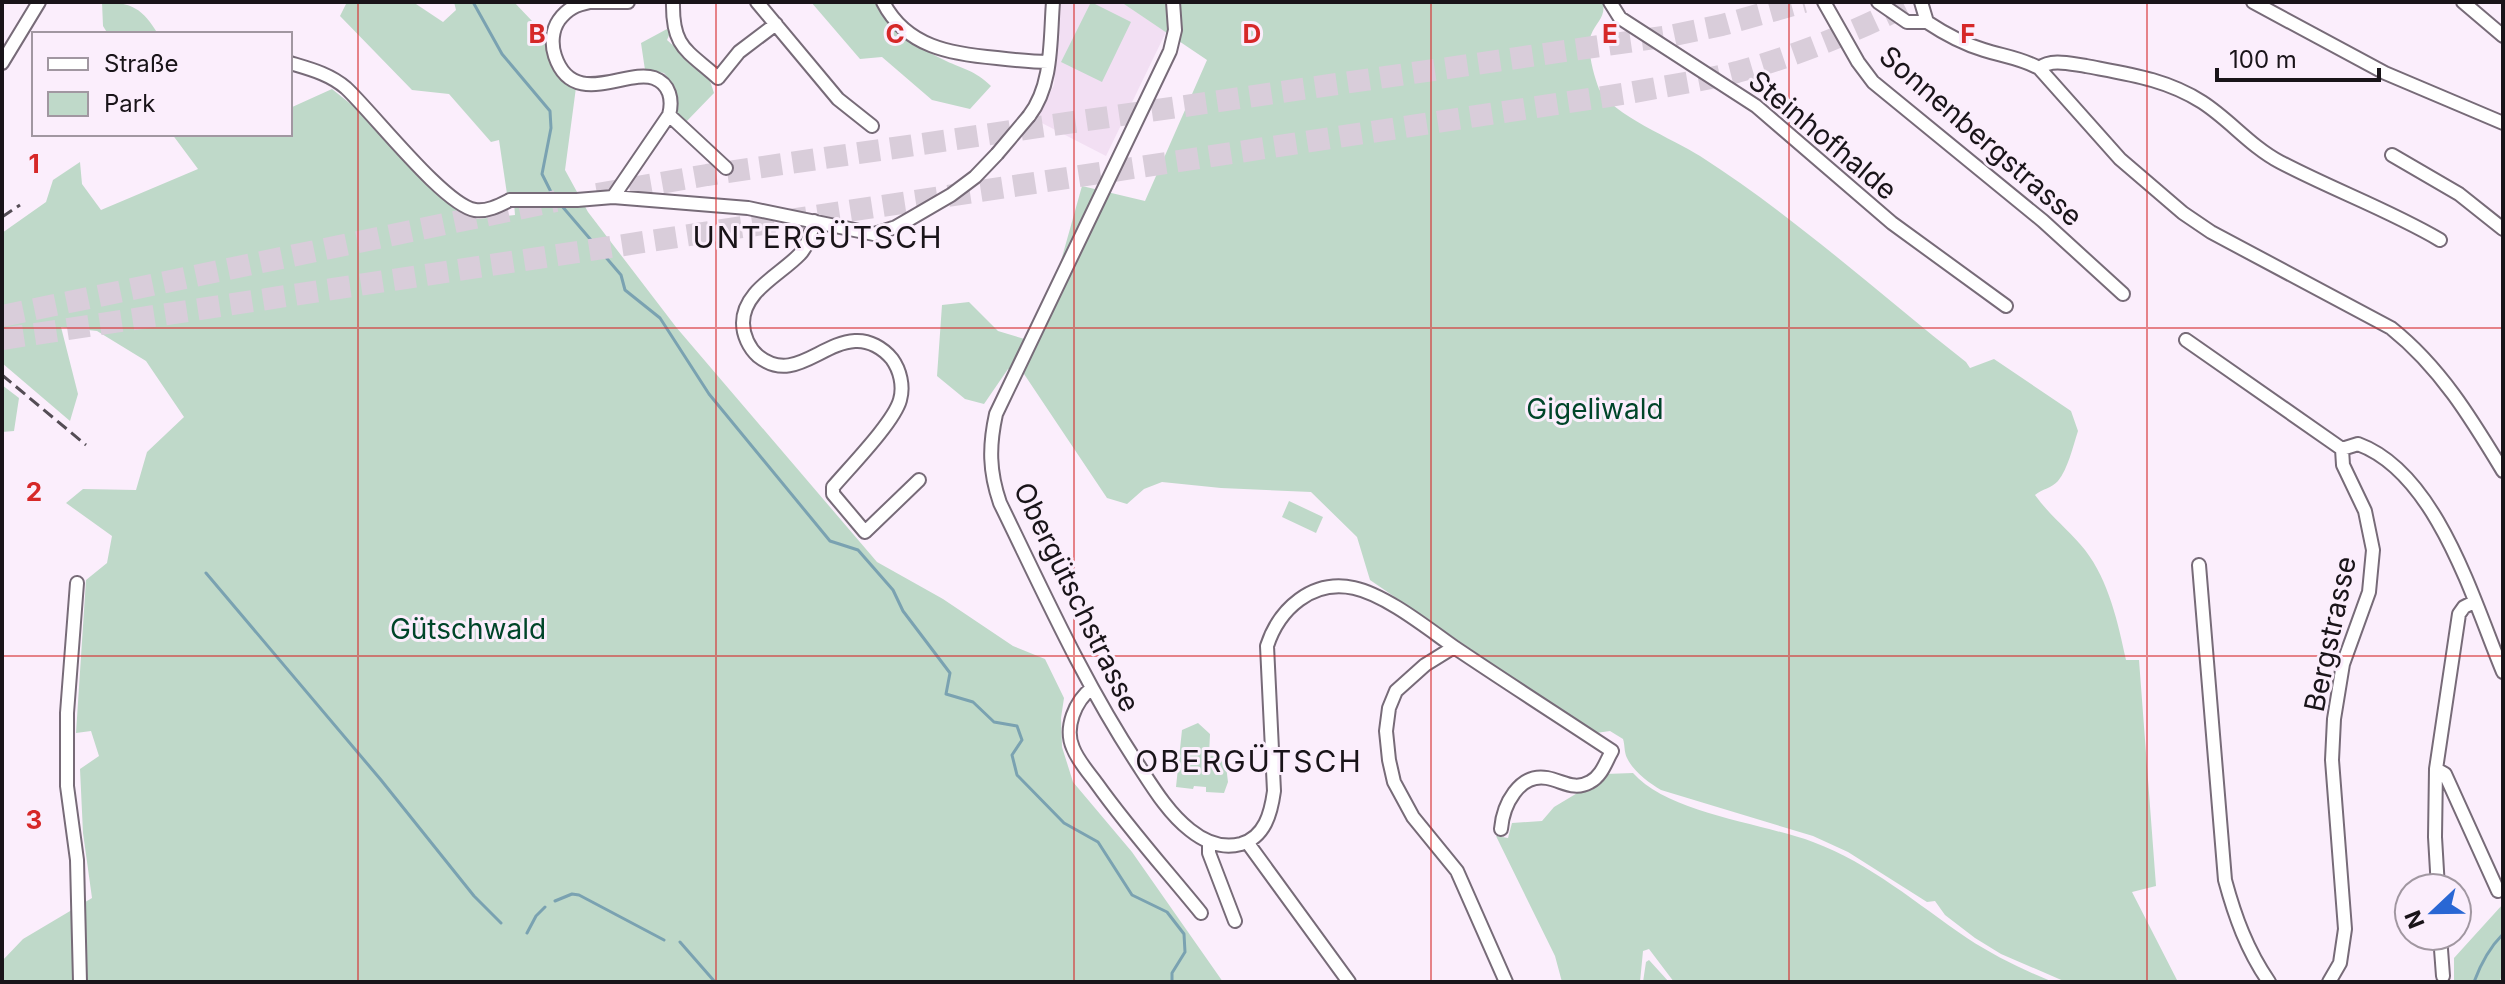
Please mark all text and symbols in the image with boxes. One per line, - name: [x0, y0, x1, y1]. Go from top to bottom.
- text: B: [528, 18, 546, 49]
- text: C: [885, 18, 905, 49]
- text: D: [1243, 18, 1261, 49]
- text: E: [1602, 18, 1618, 49]
- text: F: [1960, 18, 1976, 49]
- legend: [32, 32, 292, 136]
- scale bar: [2217, 32, 2379, 82]
- street label: Sonnenbergstrasse: [1873, 39, 2089, 233]
- text: 100 m: [2229, 45, 2297, 74]
- text: Straße: [104, 49, 179, 78]
- street label: Steinhofhalde: [1742, 63, 1904, 207]
- text: Park: [104, 89, 155, 118]
- text: 1: [28, 148, 40, 179]
- district label: UNTERGÜTSCH: [692, 219, 944, 255]
- park label: Gigeliwald: [1526, 392, 1664, 426]
- text: 2: [26, 476, 42, 507]
- street label: Obergütschstrasse: [1007, 477, 1147, 717]
- street label: Bergstrasse: [2297, 553, 2363, 715]
- park label: Gütschwald: [390, 612, 546, 646]
- district label: OBERGÜTSCH: [1135, 743, 1363, 779]
- text: 3: [26, 804, 42, 835]
- north arrow: [2393, 872, 2473, 952]
- text: N: [2399, 907, 2430, 932]

